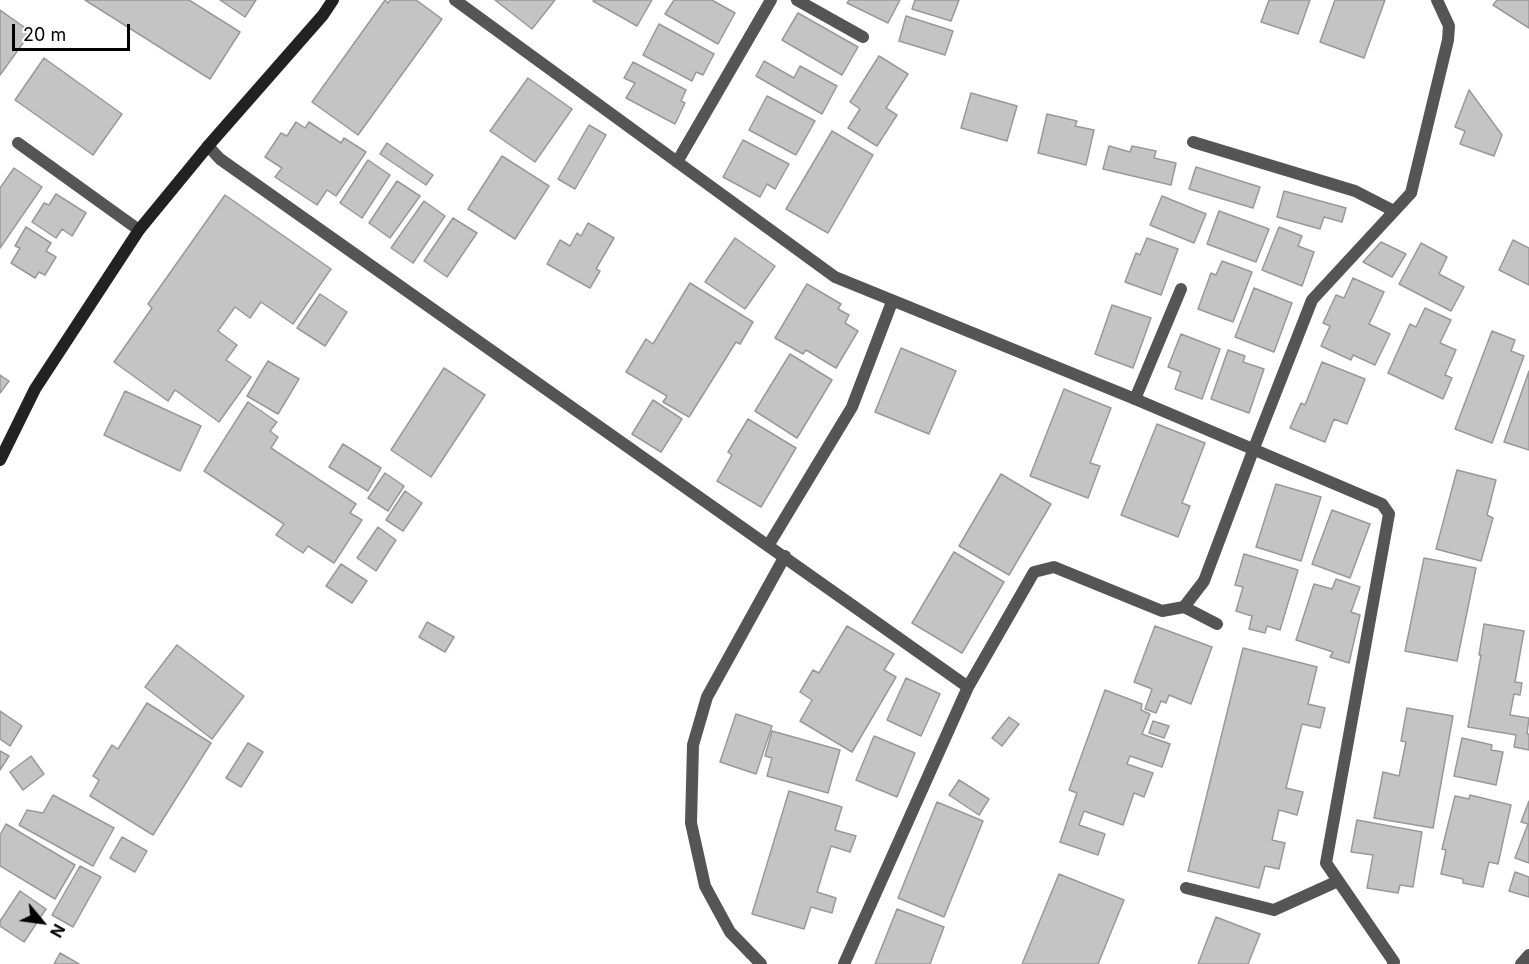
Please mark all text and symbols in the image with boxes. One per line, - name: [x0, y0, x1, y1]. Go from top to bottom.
- scale bar: [15, 12, 134, 50]
- text: 20 m: [23, 24, 66, 45]
- north arrow: [12, 892, 72, 952]
- text: N: [46, 921, 69, 941]

